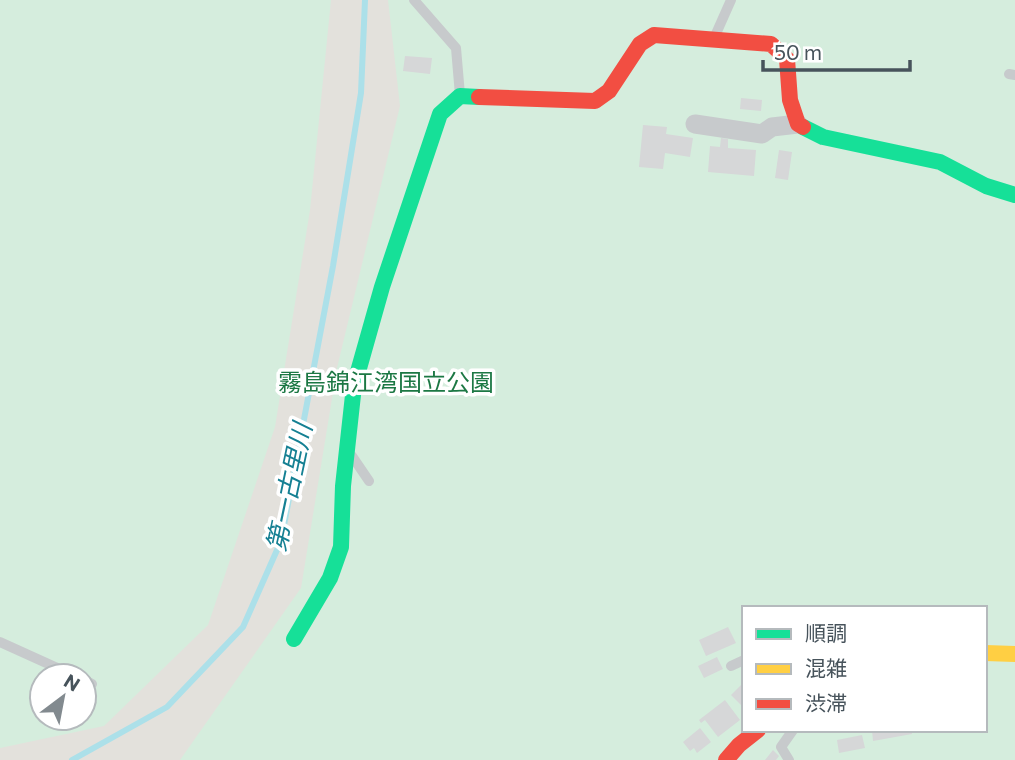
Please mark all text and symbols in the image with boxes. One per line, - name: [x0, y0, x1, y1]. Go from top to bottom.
- scale bar: [763, 28, 910, 72]
- text: 50 m: [774, 39, 822, 64]
- park label: 霧島錦江湾国立公園: [278, 367, 494, 396]
- water label: 第一古里川: [259, 417, 317, 554]
- legend: [742, 606, 987, 732]
- text: 順調: [805, 620, 847, 645]
- text: 混雑: [805, 655, 847, 680]
- north arrow: [28, 662, 98, 732]
- text: N: [60, 669, 84, 696]
- text: 渋滞: [805, 690, 847, 715]

